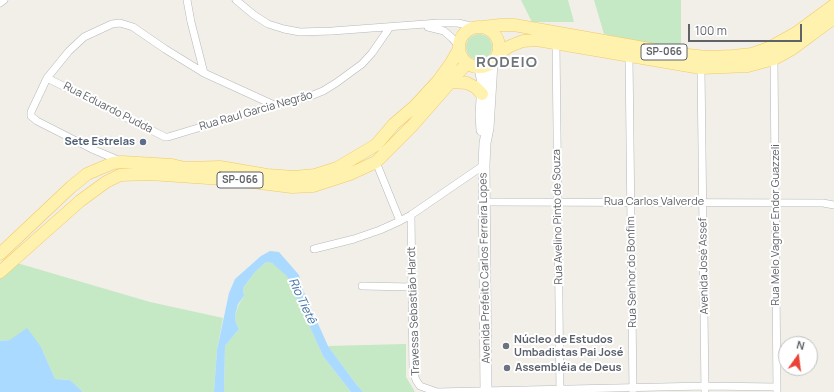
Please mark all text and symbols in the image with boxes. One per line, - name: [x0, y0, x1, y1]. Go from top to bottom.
- scale bar: [690, 16, 804, 42]
- text: 100 m: [695, 22, 727, 39]
- road number: SP-066: [641, 44, 687, 60]
- district label: RODEIO: [476, 54, 538, 72]
- street label: Rua Eduardo Pudda: [61, 80, 155, 136]
- street label: Rua Raul Garcia Negrão: [198, 88, 314, 134]
- place label: Sete Estrelas: [64, 135, 135, 149]
- marker: Sete Estrelas: [138, 137, 148, 147]
- street label: Rua Melo Vagner Endor Guazzeli: [769, 144, 783, 306]
- street label: Rua Avelino Pinto de Souza: [550, 149, 566, 285]
- road number: SP-066: [217, 172, 263, 188]
- street label: Avenida Prefeito Carlos Ferreira Lopes: [477, 172, 493, 364]
- street label: Rua Carlos Valverde: [604, 195, 704, 209]
- street label: Rua Senhor do Bonfim: [624, 216, 640, 328]
- street label: Avenida José Assef: [697, 217, 711, 315]
- street label: Travessa Sebastião Hardt: [405, 246, 423, 376]
- water label: Rio Tietê: [285, 276, 319, 326]
- place label: Núcleo de Estudos Umbadistas Pai José: [514, 333, 623, 359]
- north arrow: [778, 336, 818, 376]
- text: N: [795, 337, 806, 353]
- marker: Núcleo de Estudos Umbadistas Pai José: [501, 341, 511, 351]
- place label: Assembléia de Deus: [515, 361, 622, 375]
- marker: Assembléia de Deus: [502, 363, 512, 373]

